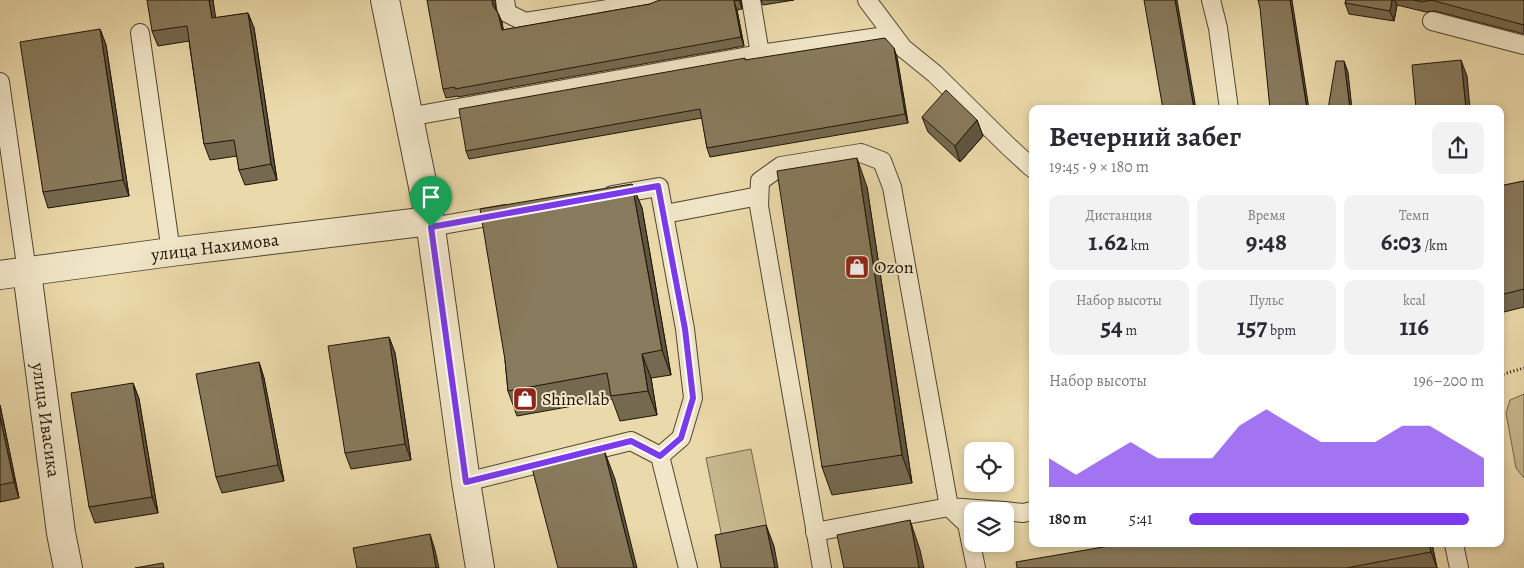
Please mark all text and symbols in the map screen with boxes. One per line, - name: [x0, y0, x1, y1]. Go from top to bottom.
- text: Вечерний забег: [1049, 118, 1241, 156]
- button: share: [1432, 122, 1484, 174]
- text: 19:45 · 9 × 180 m: [1049, 156, 1149, 178]
- pin: [410, 176, 452, 227]
- icon: arrive: [417, 183, 445, 211]
- text: Дистанция: [1085, 206, 1152, 225]
- text: Время: [1247, 206, 1286, 225]
- text: Темп: [1399, 206, 1429, 225]
- text: 1.62: [1088, 225, 1128, 259]
- text: 9:48: [1246, 225, 1287, 259]
- text: 6:03: [1381, 225, 1422, 259]
- street label: улица Нахимова: [149, 227, 281, 267]
- text: km: [1128, 236, 1149, 255]
- text: /km: [1422, 236, 1448, 255]
- shop icon: Ozon: [844, 254, 870, 280]
- place label: Ozon: [874, 255, 914, 279]
- text: Набор высоты: [1076, 291, 1162, 310]
- text: Пульс: [1249, 291, 1284, 310]
- text: kcal: [1403, 291, 1425, 310]
- text: 54: [1100, 310, 1123, 344]
- text: 157: [1237, 310, 1267, 344]
- text: 116: [1399, 310, 1429, 344]
- text: m: [1123, 321, 1137, 340]
- text: bpm: [1267, 321, 1296, 340]
- street label: улица Ивасика: [26, 360, 66, 479]
- text: Набор высоты: [1049, 370, 1147, 392]
- text: 196–200 m: [1413, 370, 1484, 392]
- shop icon: Shine lab: [512, 386, 538, 412]
- place label: Shine lab: [542, 387, 609, 411]
- map controls: [964, 442, 1014, 552]
- button: locate: [964, 442, 1014, 492]
- button: layers: [964, 502, 1014, 552]
- text: 180 m: [1049, 508, 1087, 530]
- text: 5:41: [1129, 508, 1152, 530]

